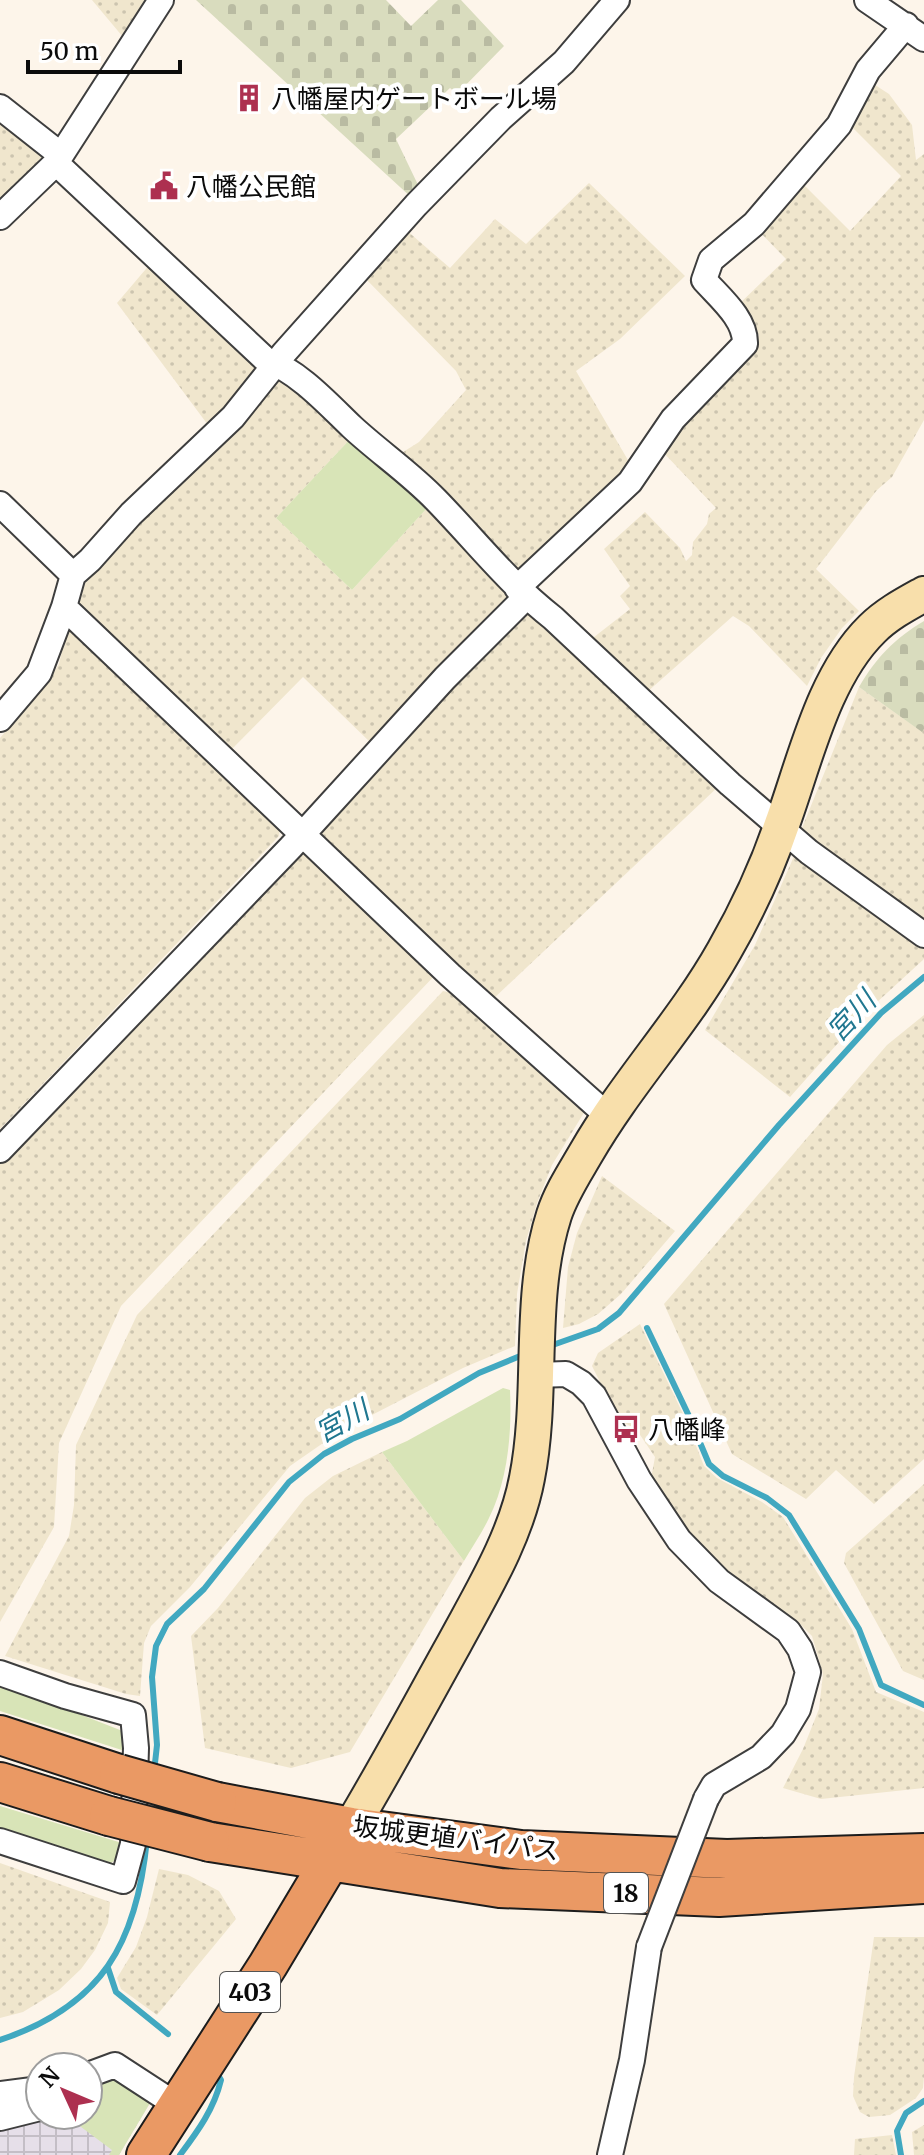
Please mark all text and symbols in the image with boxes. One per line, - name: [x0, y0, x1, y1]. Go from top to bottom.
- scale bar: [28, 24, 180, 74]
- text: 50 m: [40, 36, 99, 67]
- place label: 八幡屋内ゲートボール場: [271, 82, 557, 115]
- building icon: 八幡屋内ゲートボール場: [234, 83, 264, 113]
- place label: 八幡公民館: [186, 170, 316, 203]
- public building icon: 八幡公民館: [149, 171, 179, 201]
- water label: 宮川: [819, 981, 885, 1049]
- water label: 宮川: [309, 1390, 378, 1450]
- place label: 八幡峰: [648, 1413, 726, 1446]
- bus stop icon: 八幡峰: [611, 1414, 641, 1444]
- street label: 坂城更埴バイパス: [351, 1809, 561, 1867]
- road number: 18: [604, 1873, 648, 1913]
- road number: 403: [220, 1972, 280, 2012]
- north arrow: [24, 2051, 104, 2131]
- text: N: [34, 2061, 66, 2093]

